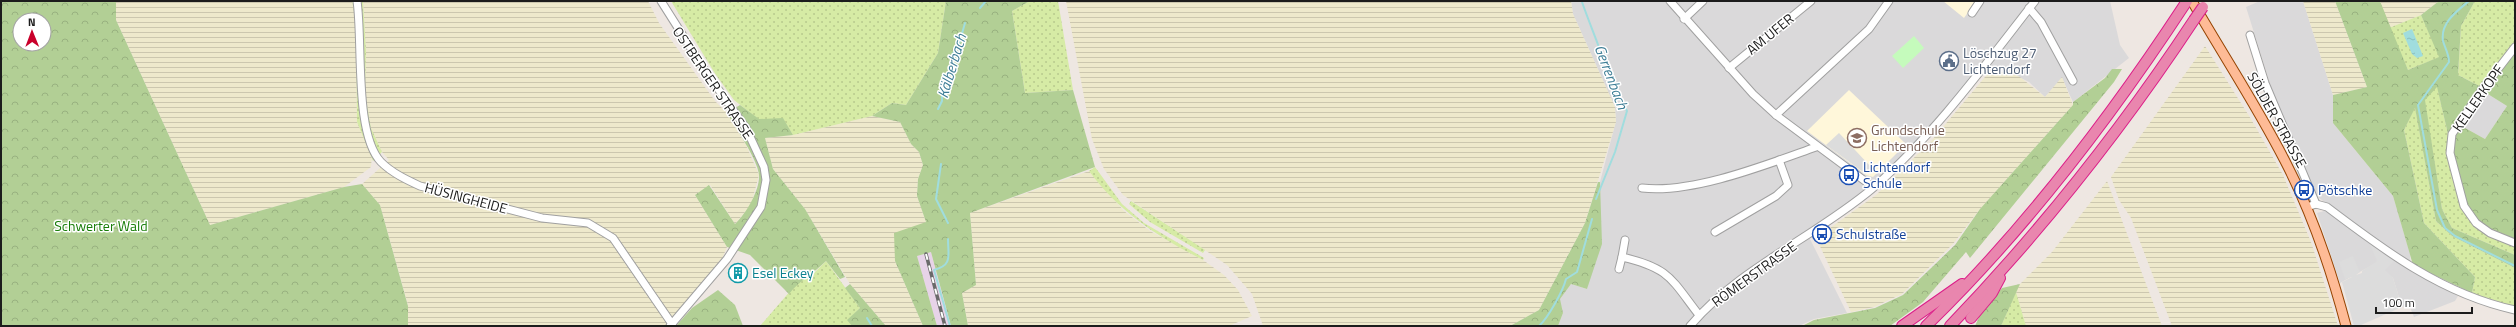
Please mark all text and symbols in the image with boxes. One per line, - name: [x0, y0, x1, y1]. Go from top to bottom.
- street label: AM UFER: [1741, 8, 1798, 59]
- north arrow: [12, 12, 52, 52]
- text: N: [28, 14, 36, 30]
- street label: OSTBERGER STRASSE: [668, 22, 759, 143]
- water label: Kälberbach: [931, 30, 972, 101]
- water label: Gerrenbach: [1589, 41, 1635, 113]
- place label: Löschzug 27 Lichtendorf: [1963, 42, 2037, 79]
- public building icon: Löschzug 27 Lichtendorf: [1938, 50, 1960, 72]
- street label: KELLERKOPF: [2447, 60, 2509, 136]
- street label: SÖLDER STRASSE: [2242, 68, 2313, 172]
- place label: Grundschule Lichtendorf: [1871, 119, 1945, 156]
- school or university icon: Grundschule Lichtendorf: [1846, 127, 1868, 149]
- place label: Lichtendorf Schule: [1863, 156, 1930, 193]
- bus stop icon: Lichtendorf Schule: [1838, 164, 1860, 186]
- street label: HÜSINGHEIDE: [422, 176, 510, 219]
- bus stop icon: Pötschke: [2293, 179, 2315, 201]
- place label: Pötschke: [2318, 179, 2372, 200]
- park label: Schwerter Wald: [54, 215, 148, 236]
- bus stop icon: Schulstraße: [1811, 223, 1833, 245]
- place label: Schulstraße: [1836, 223, 1906, 244]
- street label: RÖMERSTRASSE: [1707, 235, 1801, 312]
- building icon: Esel Eckey: [727, 262, 749, 284]
- place label: Esel Eckey: [752, 262, 814, 283]
- scale bar: [2376, 289, 2472, 315]
- text: 100 m: [2382, 293, 2415, 312]

